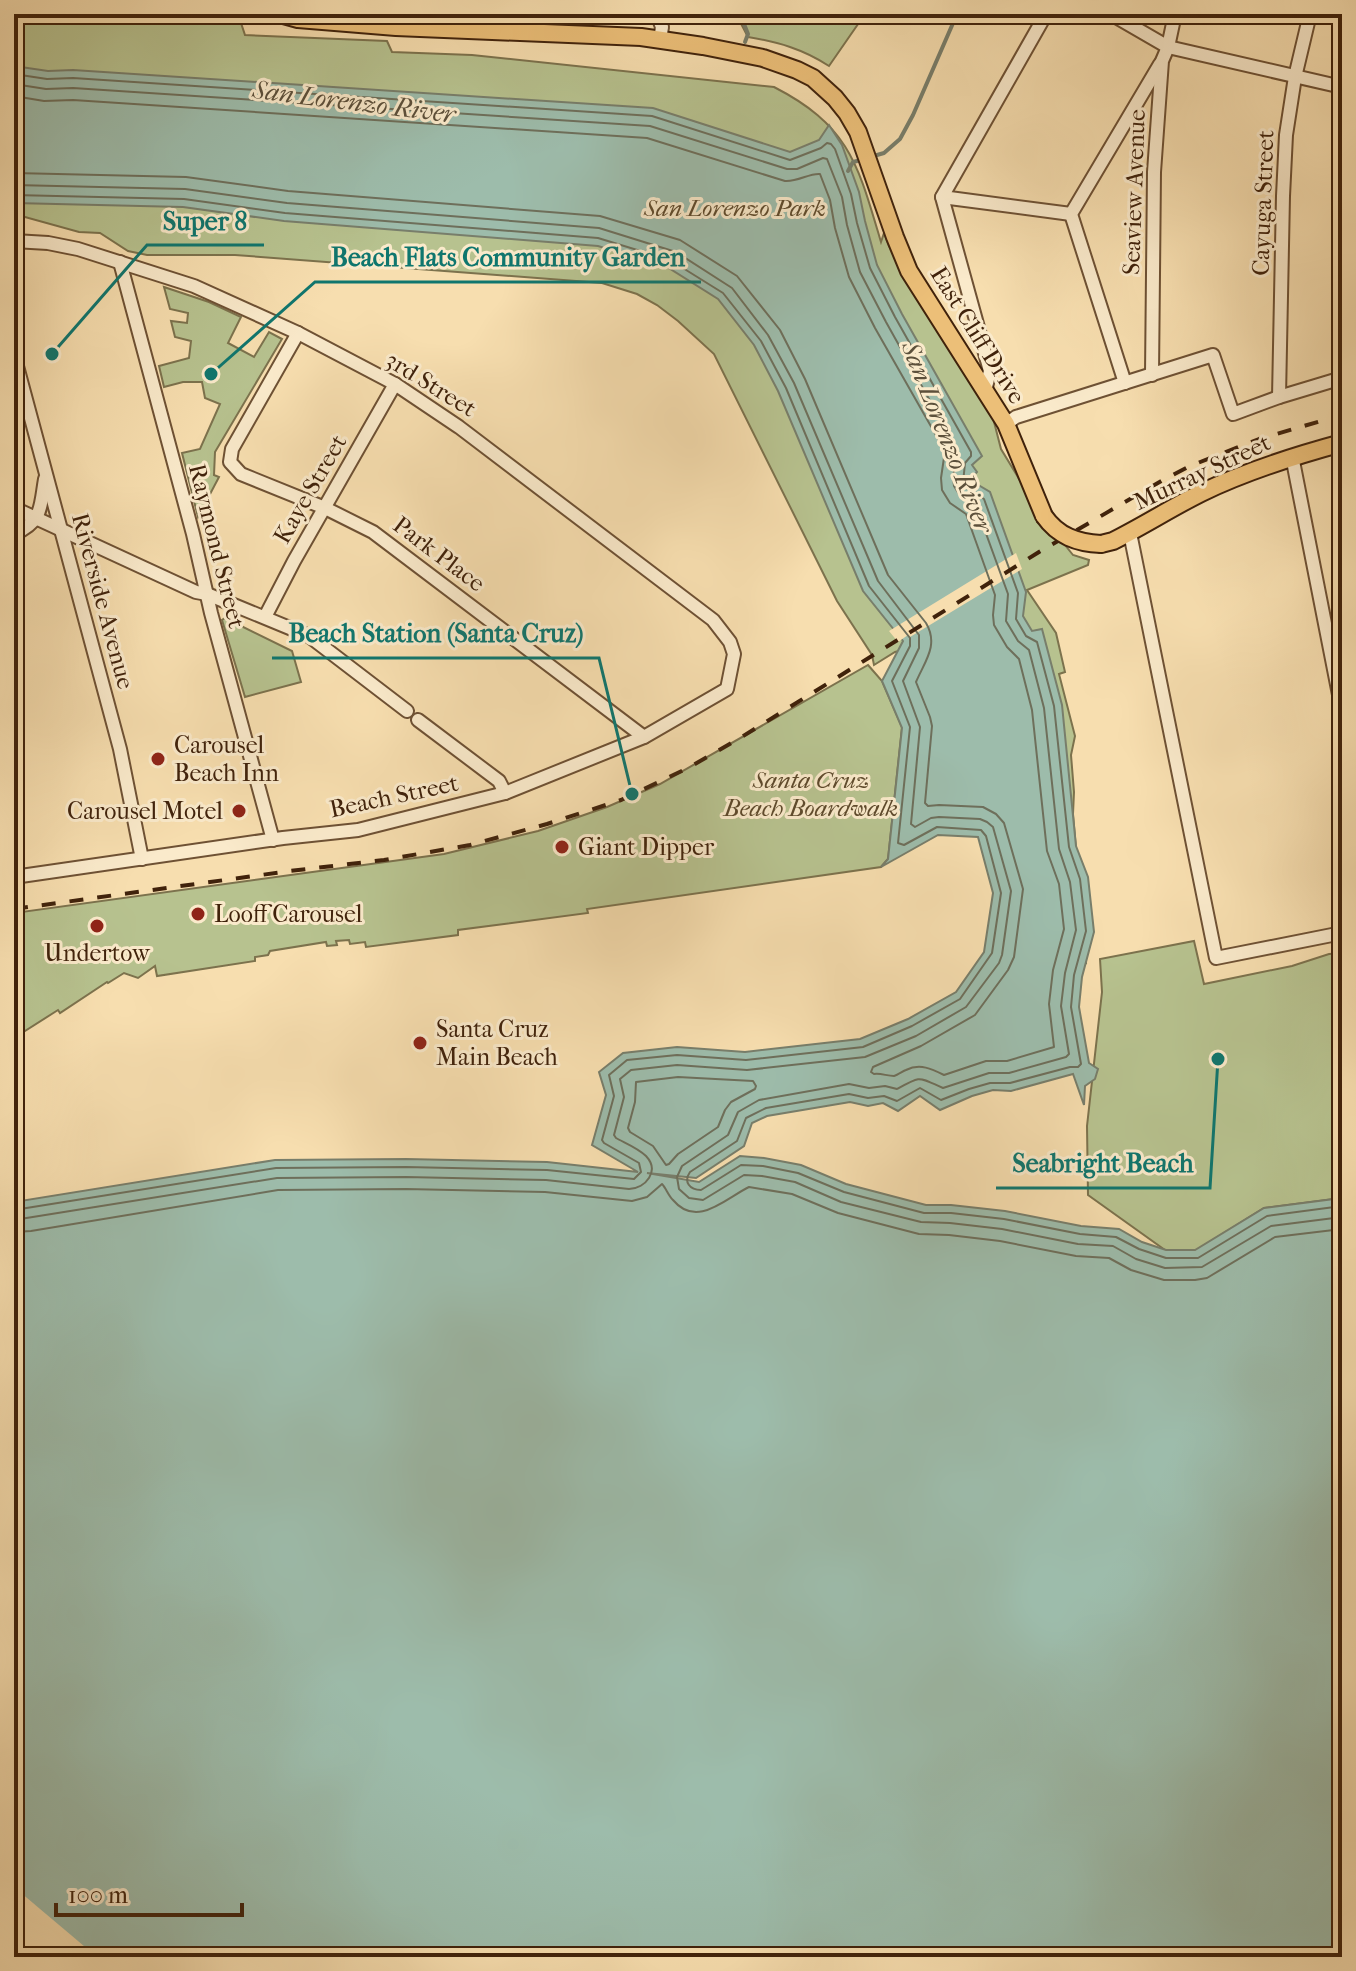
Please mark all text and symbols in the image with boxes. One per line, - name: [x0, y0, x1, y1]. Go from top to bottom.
- water label: San Lorenzo River: [250, 74, 459, 130]
- street label: Seaview Avenue: [1117, 108, 1151, 275]
- street label: Cayuga Street: [1246, 129, 1280, 276]
- park label: San Lorenzo Park: [643, 194, 826, 222]
- callout: Super 8: [147, 195, 264, 245]
- text: Super 8: [163, 206, 247, 237]
- callout: Beach Flats Community Garden: [315, 232, 701, 282]
- text: Beach Flats Community Garden: [331, 242, 686, 273]
- street label: East Cliff Drive: [925, 261, 1031, 409]
- water label: San Lorenzo River: [894, 336, 1000, 539]
- street label: 3rd Street: [381, 345, 482, 423]
- street label: Murray Street: [1129, 428, 1275, 516]
- street label: Kaye Street: [268, 429, 353, 548]
- street label: Raymond Street: [183, 461, 251, 632]
- street label: Riverside Avenue: [66, 510, 140, 692]
- street label: Park Place: [388, 510, 490, 598]
- callout: Beach Station (Santa Cruz): [272, 608, 599, 658]
- text: Beach Station (Santa Cruz): [289, 618, 583, 649]
- place label: Carousel Beach Inn: [174, 731, 279, 787]
- marker: Carousel Beach Inn: [149, 750, 167, 768]
- park label: Santa Cruz Beach Boardwalk: [722, 766, 898, 822]
- street label: Beach Street: [327, 769, 461, 823]
- place label: Carousel Motel: [67, 797, 223, 825]
- marker: Carousel Motel: [230, 802, 248, 820]
- place label: Giant Dipper: [578, 833, 715, 861]
- marker: Giant Dipper: [553, 838, 571, 856]
- place label: Looff Carousel: [214, 900, 363, 928]
- marker: Looff Carousel: [189, 905, 207, 923]
- marker: Undertow: [88, 917, 106, 935]
- place label: Undertow: [44, 939, 151, 967]
- place label: Santa Cruz Main Beach: [436, 1015, 558, 1071]
- marker: Santa Cruz Main Beach: [411, 1034, 429, 1052]
- callout: Seabright Beach: [996, 1138, 1210, 1188]
- text: Seabright Beach: [1012, 1148, 1194, 1179]
- scale bar: [56, 1867, 242, 1917]
- text: 100 m: [68, 1881, 128, 1909]

